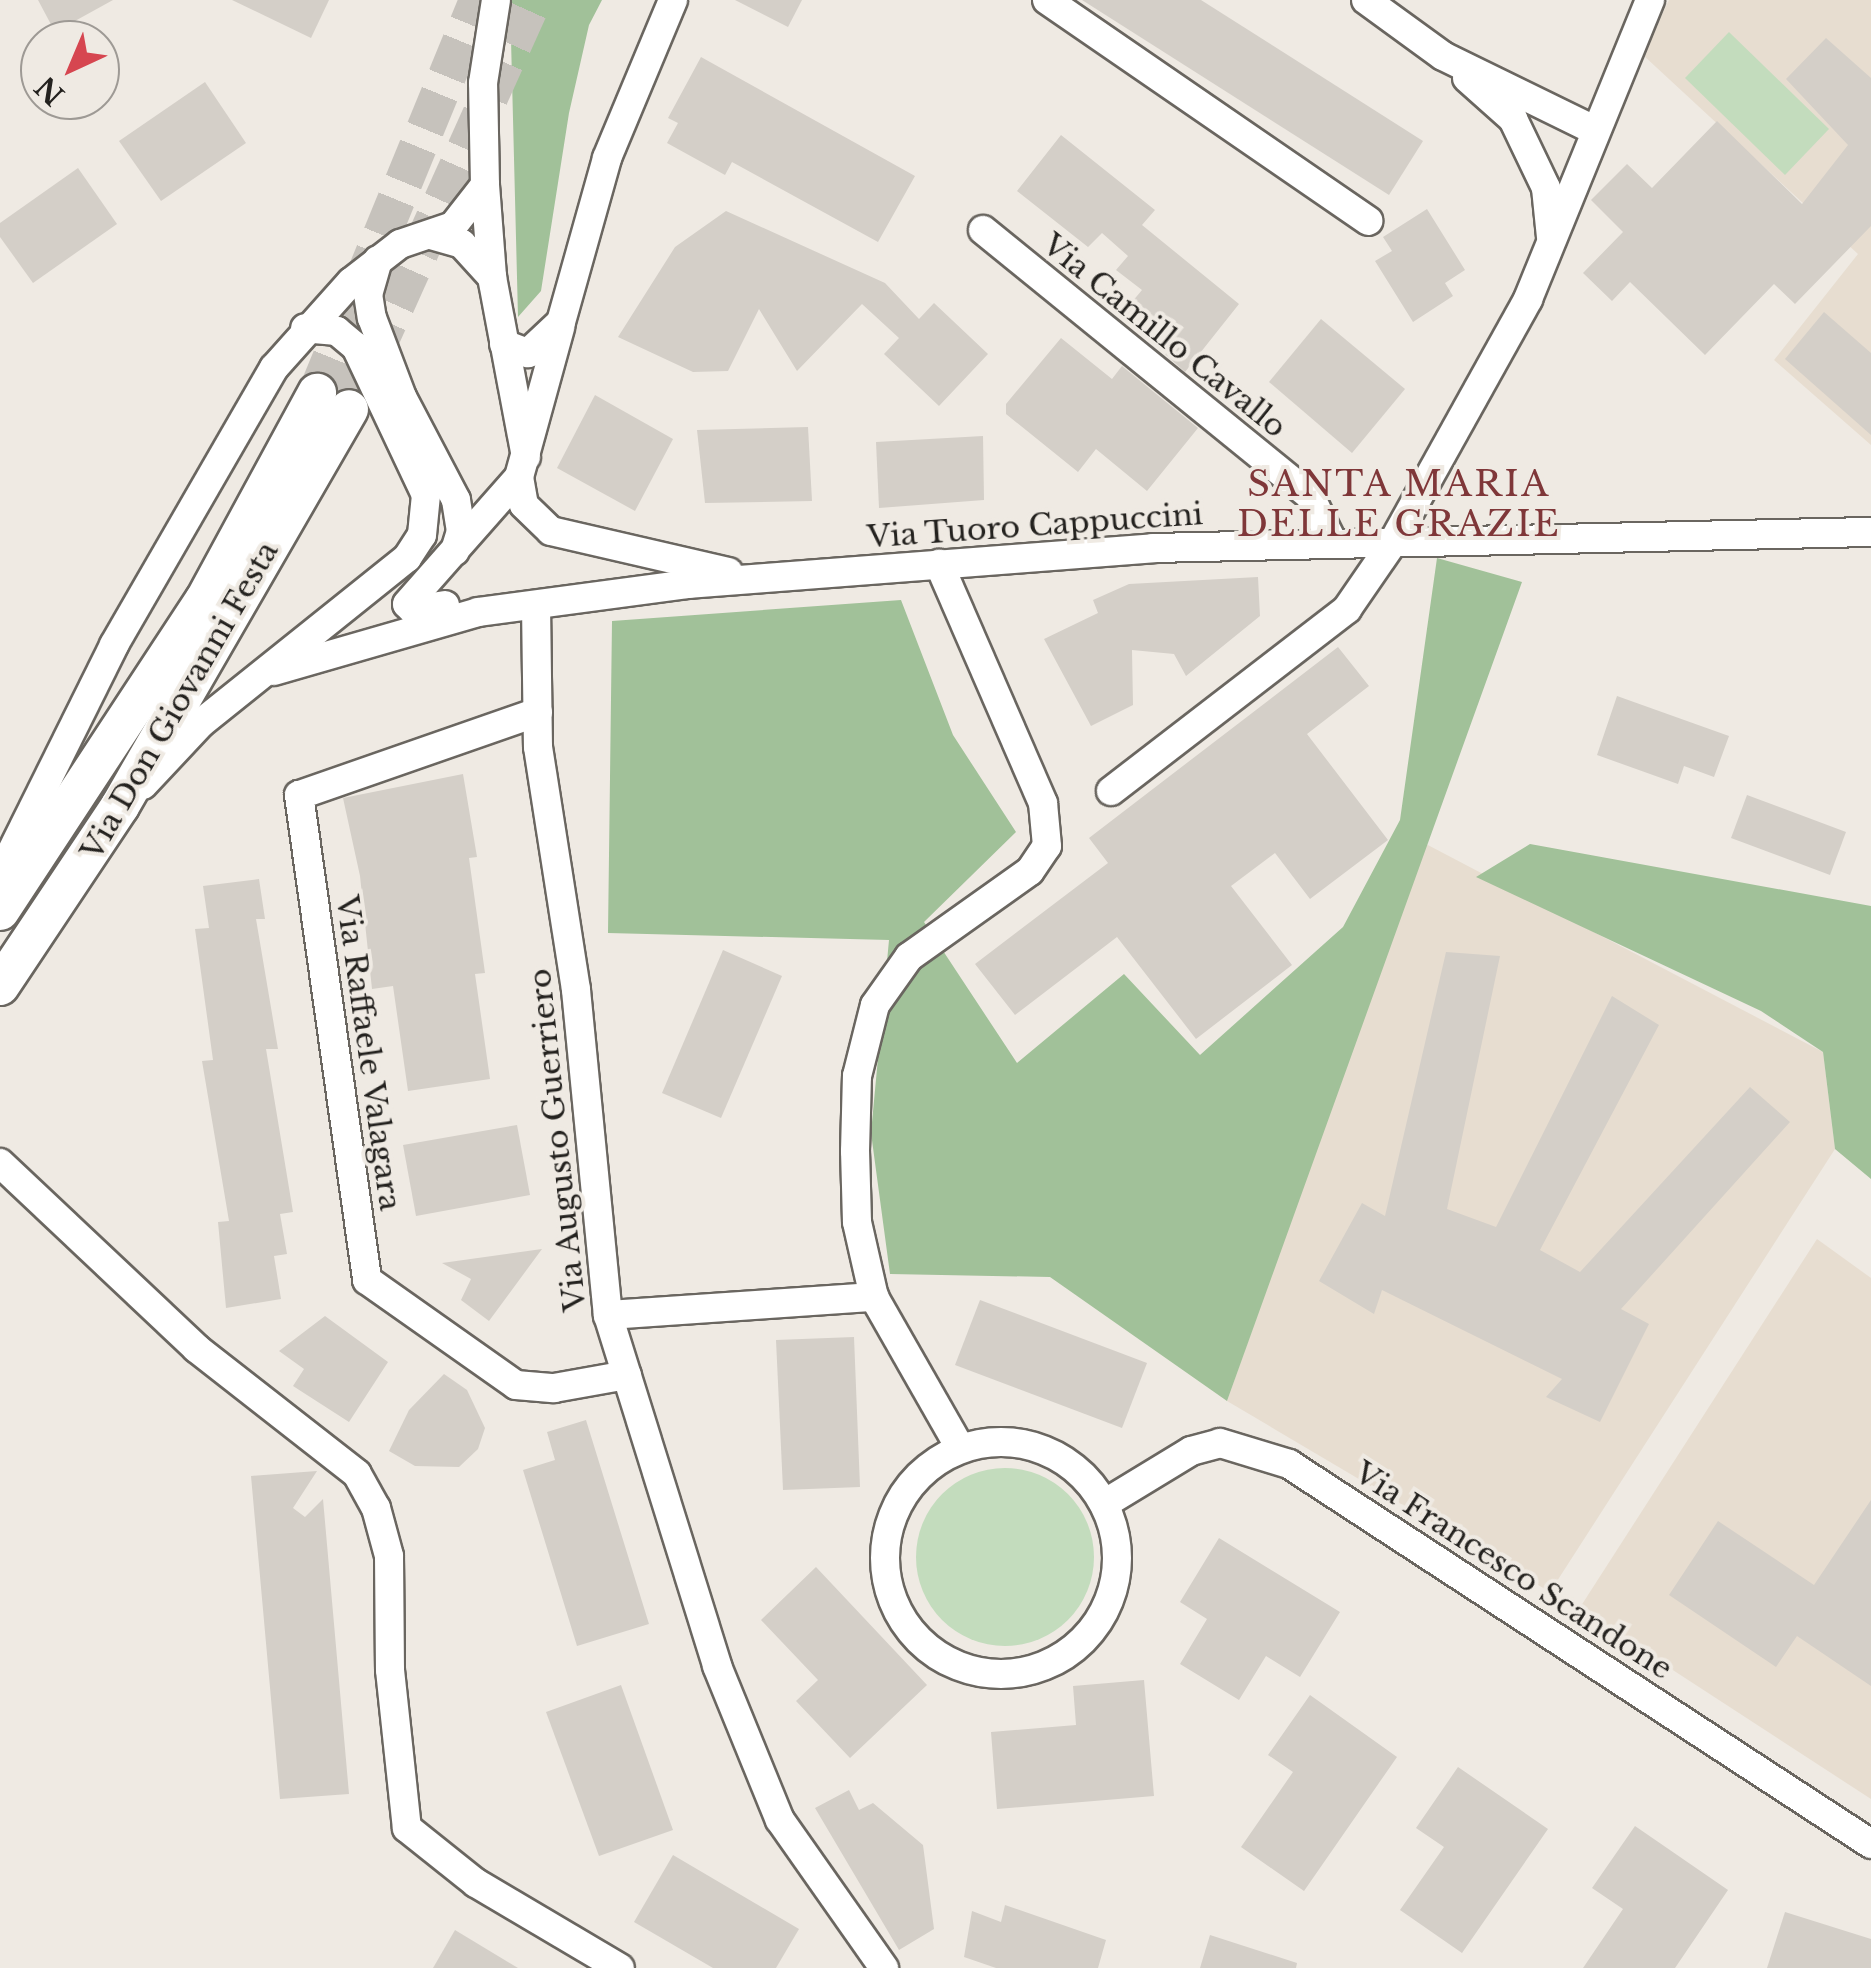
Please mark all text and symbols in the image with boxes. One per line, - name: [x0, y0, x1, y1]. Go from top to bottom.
- north arrow: [20, 20, 120, 120]
- text: N: [29, 69, 72, 112]
- street label: Via Camillo Cavallo: [1035, 227, 1293, 445]
- district label: SANTA MARIA DELLE GRAZIE: [1237, 463, 1561, 545]
- street label: Via Tuoro Cappuccini: [865, 496, 1205, 556]
- street label: Via Don Giovanni Festa: [74, 535, 286, 867]
- street label: Via Raffaele Valagara: [328, 892, 408, 1214]
- street label: Via Augusto Guerriero: [522, 966, 594, 1314]
- street label: Via Francesco Scandone: [1347, 1455, 1679, 1687]

